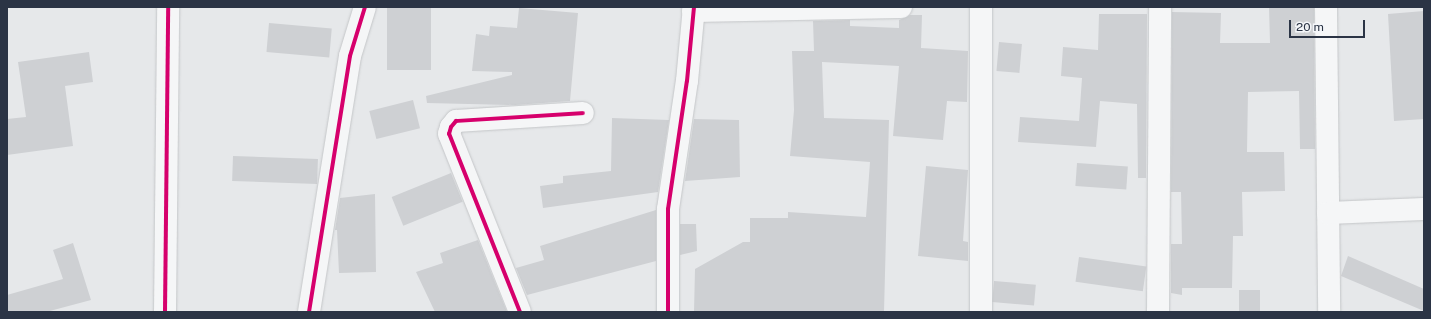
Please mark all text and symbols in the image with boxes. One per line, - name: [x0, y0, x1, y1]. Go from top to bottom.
- scale bar: [1291, 12, 1367, 38]
- text: 20 m: [1296, 20, 1324, 34]

